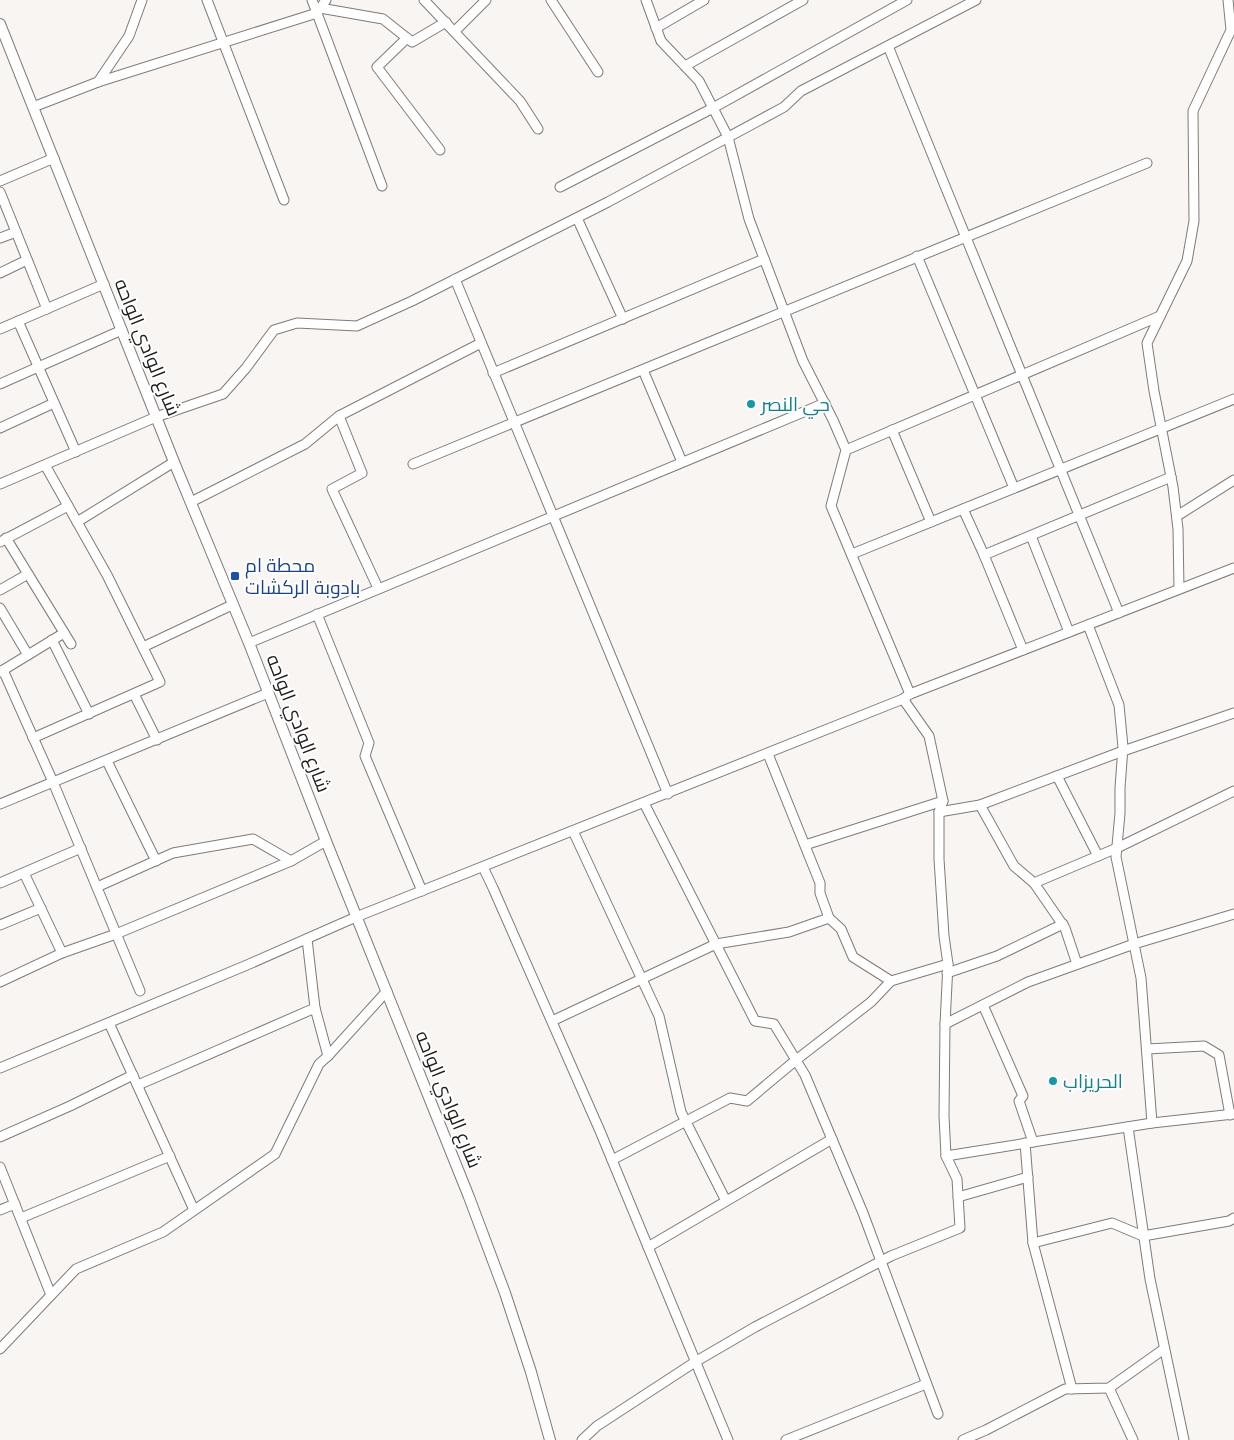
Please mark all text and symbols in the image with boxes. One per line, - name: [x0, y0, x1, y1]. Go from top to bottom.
- street label: شارع الوادي الواحه: [107, 275, 186, 420]
- place label: حي النصر: [760, 392, 830, 419]
- marker: حي النصر: [745, 398, 757, 410]
- place label: محطة ام بادوبة الركشات: [245, 553, 360, 599]
- marker: محطة ام بادوبة الركشات: [229, 570, 241, 582]
- street label: شارع الوادي الواحه: [259, 651, 336, 796]
- street label: شارع الوادي الواحه: [408, 1027, 487, 1172]
- place label: الحريزاب: [1063, 1069, 1123, 1093]
- marker: الحريزاب: [1047, 1075, 1059, 1087]

